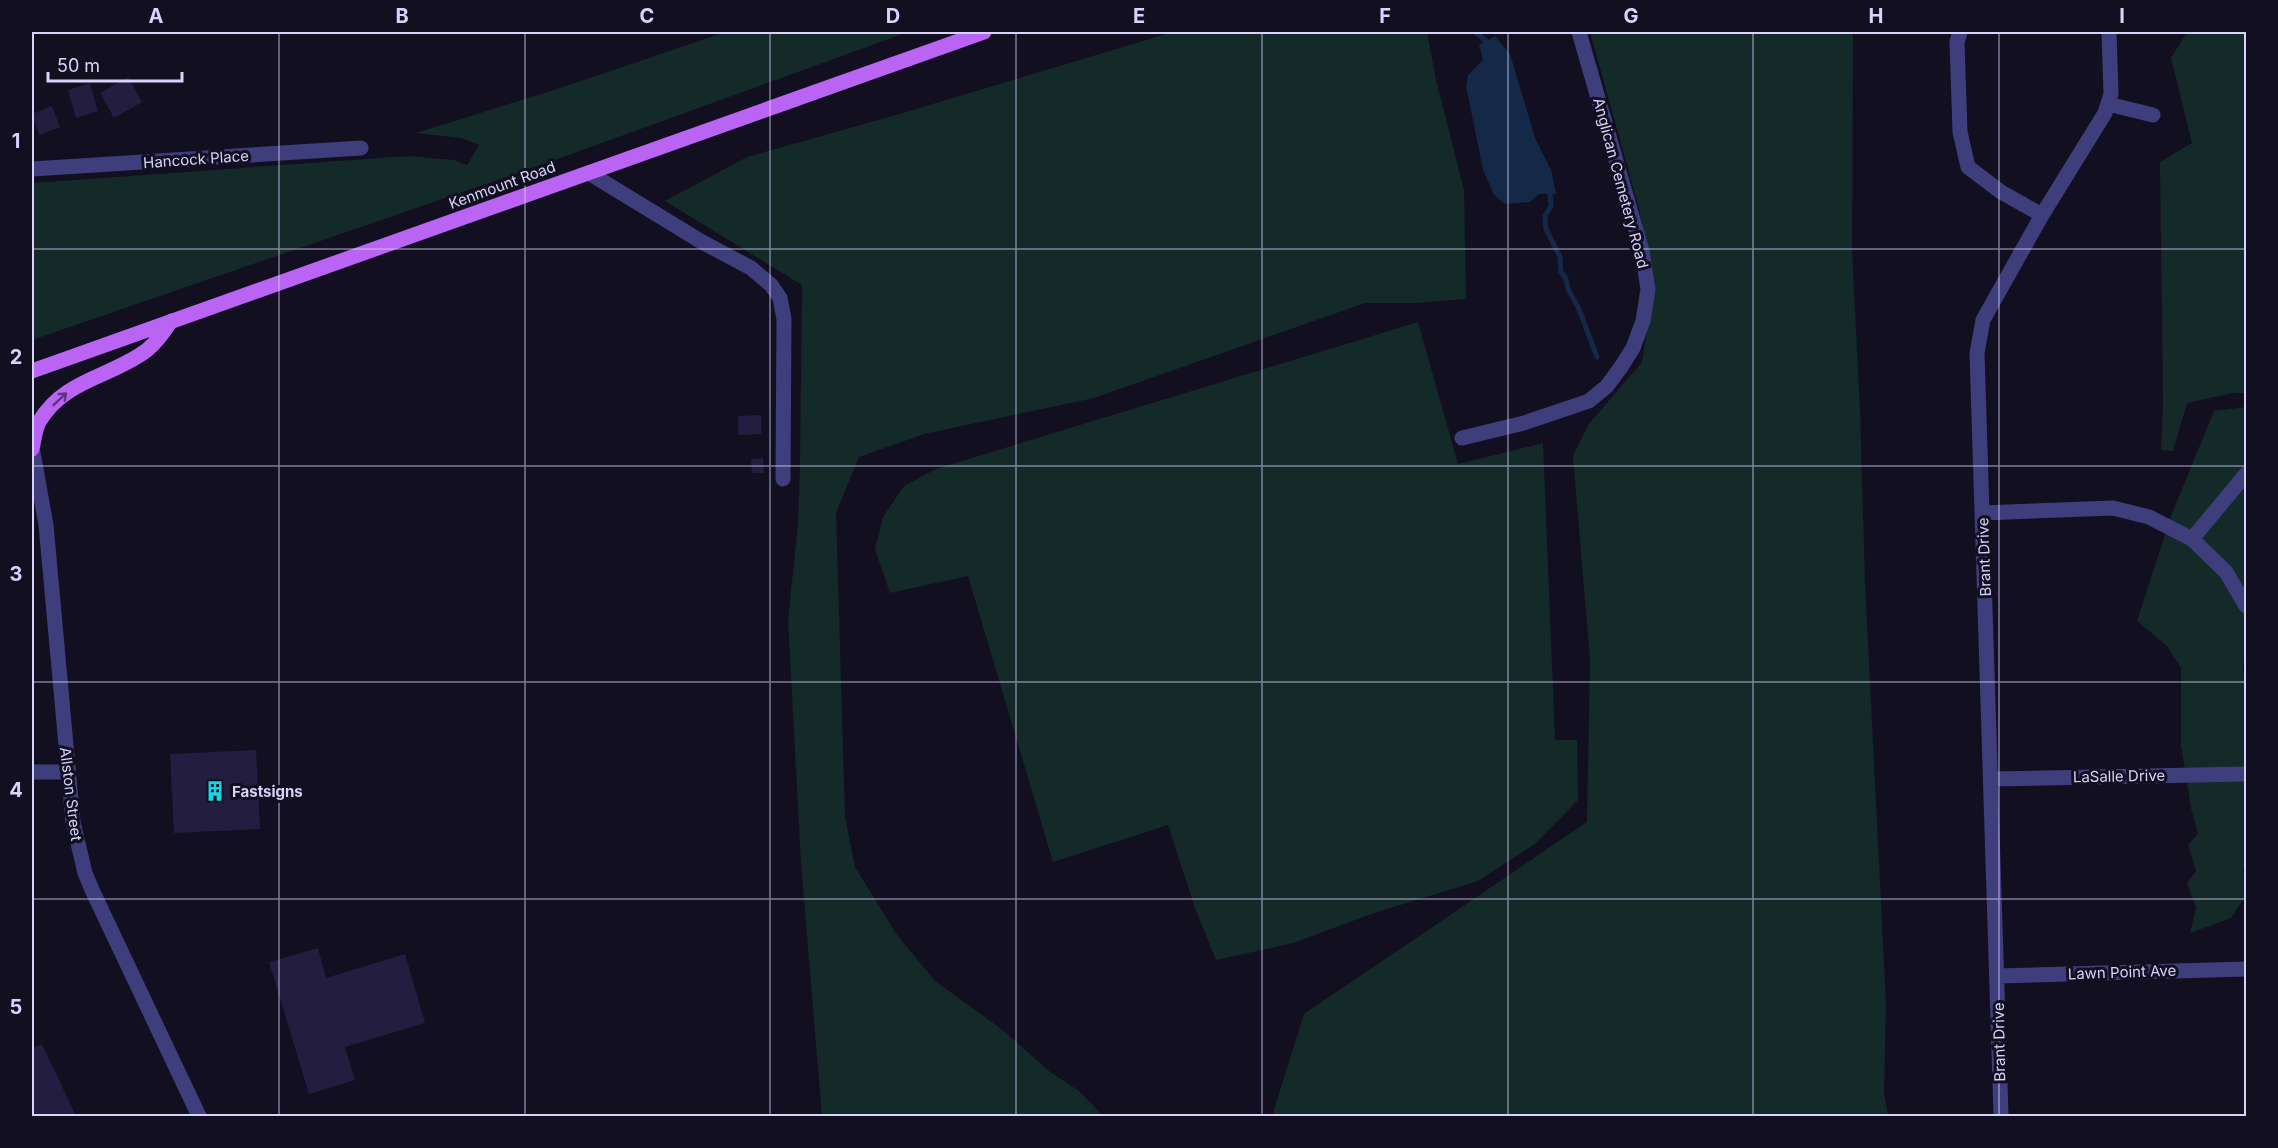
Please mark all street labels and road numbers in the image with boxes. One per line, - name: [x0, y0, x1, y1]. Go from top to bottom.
- street label: Anglican Cemetery Road: [1589, 96, 1653, 270]
- street label: Hancock Place: [142, 146, 250, 172]
- street label: Kenmount Road: [446, 157, 558, 213]
- street label: Brant Drive: [1973, 517, 1995, 597]
- street label: Allston Street: [56, 746, 86, 842]
- street label: LaSalle Drive: [2073, 766, 2165, 786]
- street label: Lawn Point Ave: [2067, 961, 2177, 983]
- street label: Brant Drive: [1989, 1002, 2009, 1082]

